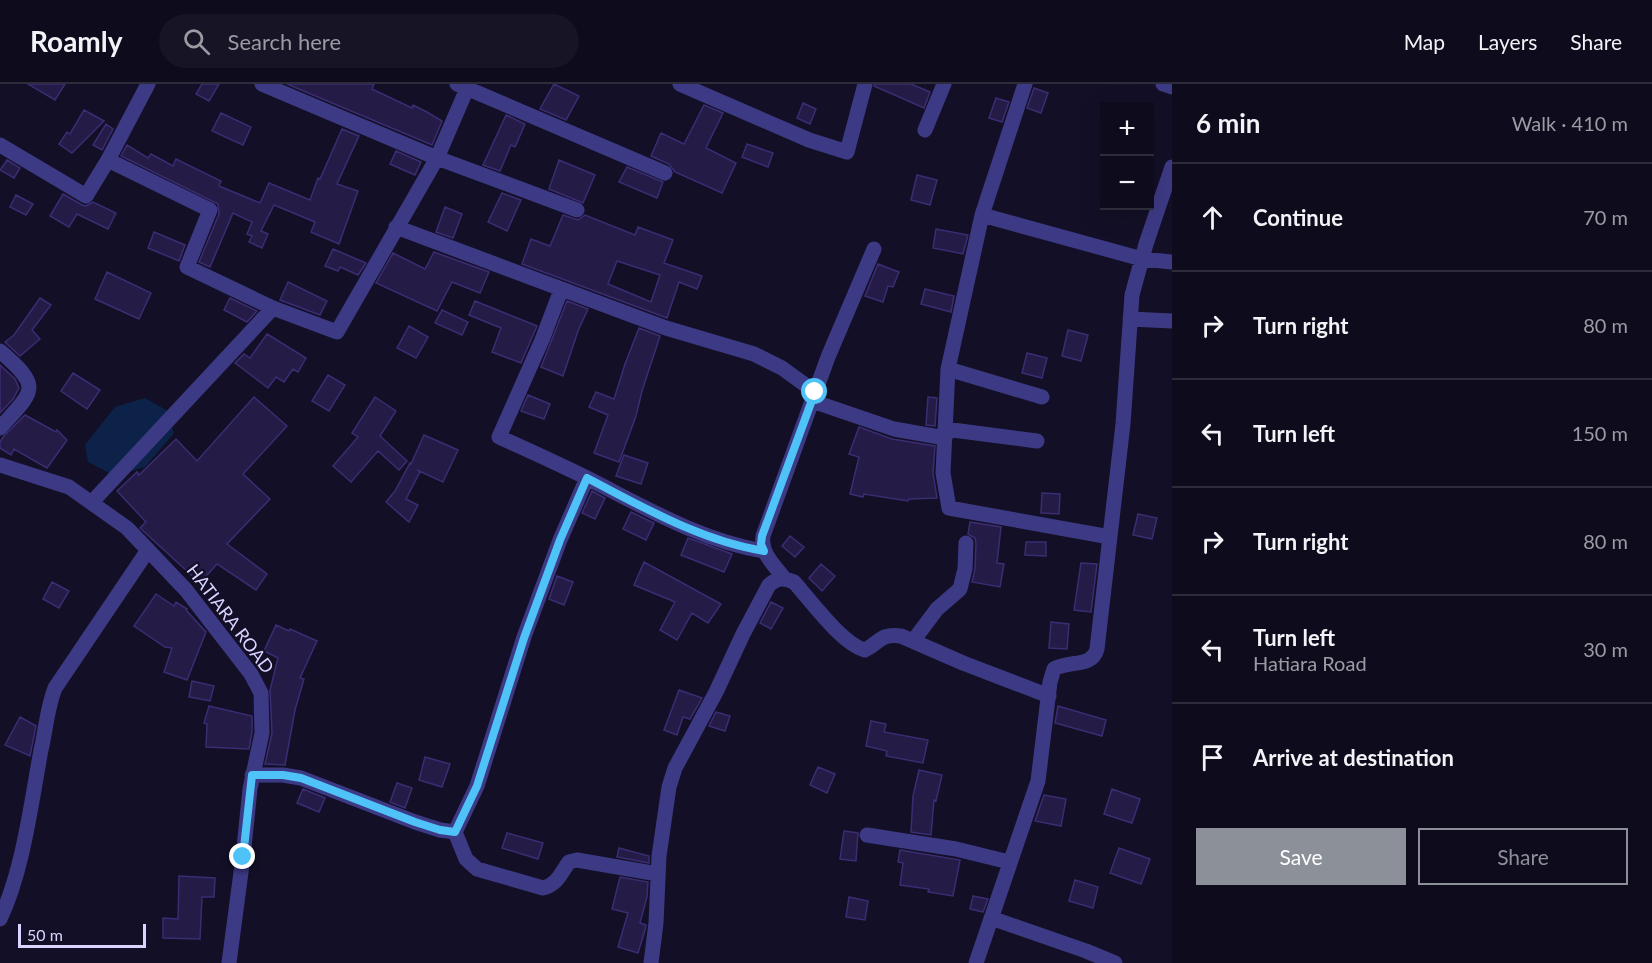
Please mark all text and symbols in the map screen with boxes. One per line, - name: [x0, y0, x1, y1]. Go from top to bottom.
- search box: [159, 14, 579, 68]
- text: Roamly: [30, 24, 123, 58]
- icon: search: [180, 25, 213, 58]
- text: Search here: [228, 28, 341, 55]
- text: Map: [1404, 29, 1445, 54]
- text: Layers: [1478, 29, 1537, 54]
- text: Share: [1570, 29, 1622, 54]
- map controls: [1100, 102, 1154, 210]
- button: +: [1100, 102, 1154, 156]
- text: 6 min: [1196, 107, 1260, 139]
- text: Walk · 410 m: [1512, 111, 1628, 135]
- button: −: [1100, 156, 1154, 210]
- icon: ahead: [1196, 201, 1229, 234]
- text: Continue: [1253, 204, 1343, 231]
- text: 70 m: [1583, 205, 1628, 229]
- icon: right: [1196, 309, 1229, 342]
- text: Turn right: [1253, 312, 1348, 339]
- text: 80 m: [1583, 313, 1628, 337]
- route start: [801, 378, 827, 404]
- icon: left: [1196, 417, 1229, 450]
- text: Turn left: [1253, 420, 1335, 447]
- text: 150 m: [1572, 421, 1628, 445]
- icon: right: [1196, 525, 1229, 558]
- text: Turn right: [1253, 528, 1348, 555]
- text: 80 m: [1583, 529, 1628, 553]
- street label: HATIARA ROAD: [183, 559, 279, 677]
- text: Turn left: [1253, 624, 1335, 651]
- icon: left: [1196, 633, 1229, 666]
- text: 30 m: [1583, 637, 1628, 661]
- text: Hatiara Road: [1253, 651, 1367, 675]
- icon: arrive: [1196, 741, 1229, 774]
- text: Arrive at destination: [1253, 744, 1454, 771]
- button: Save: [1196, 828, 1406, 885]
- button: Share: [1418, 828, 1628, 885]
- route end: [229, 843, 255, 869]
- scale bar: [18, 921, 146, 948]
- text: 50 m: [27, 925, 63, 944]

